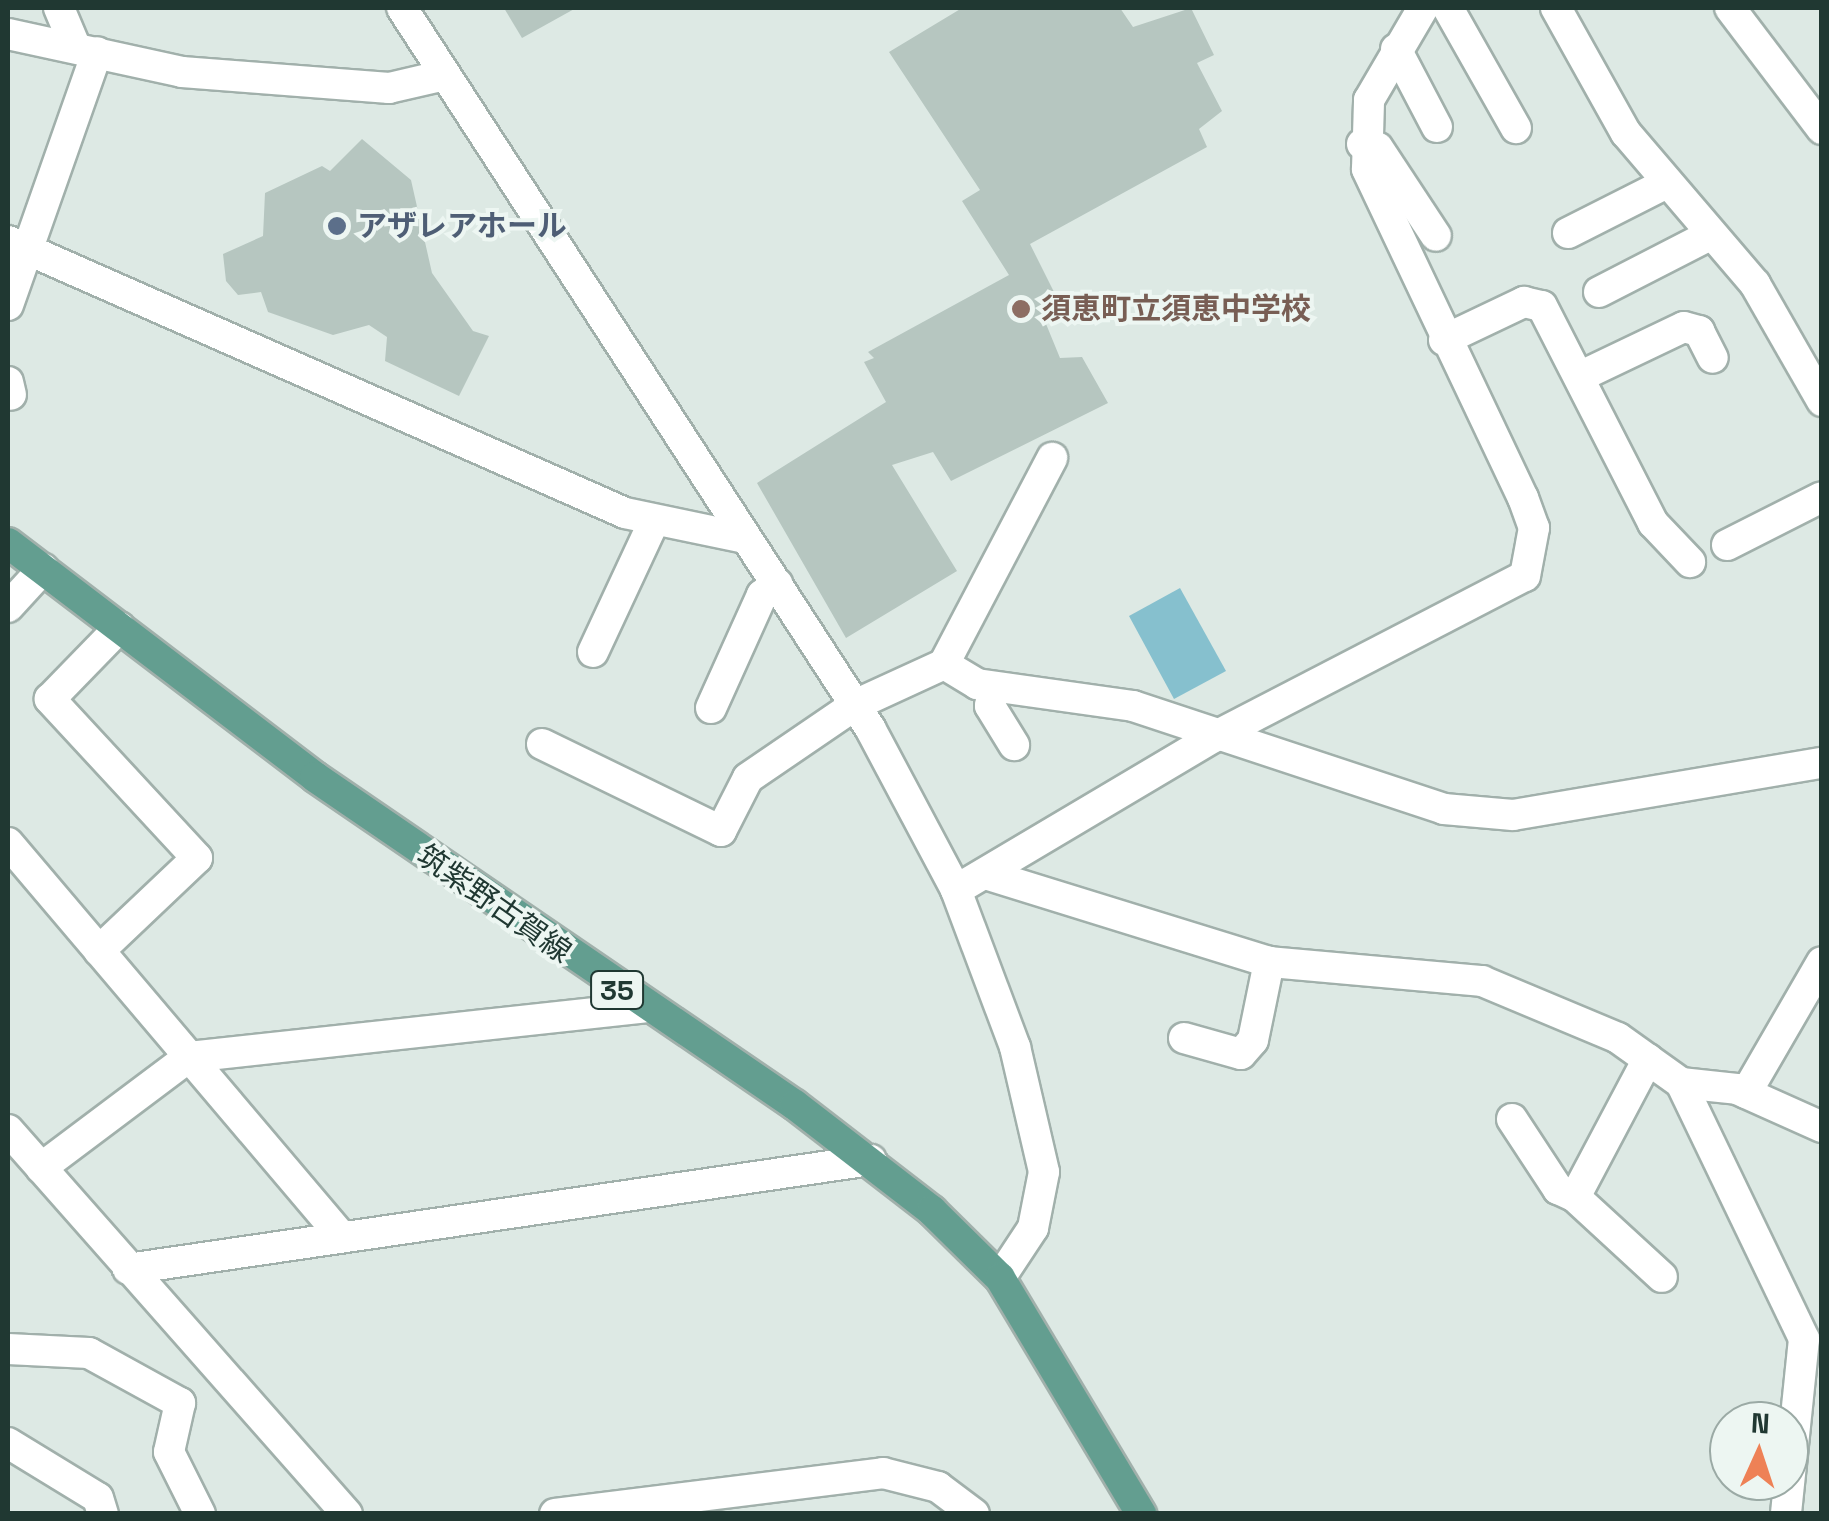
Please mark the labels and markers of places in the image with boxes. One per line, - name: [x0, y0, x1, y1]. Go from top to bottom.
- place label: アザレアホール: [357, 208, 567, 244]
- marker: アザレアホール: [326, 215, 348, 237]
- place label: 須恵町立須恵中学校: [1041, 291, 1311, 327]
- marker: 須恵町立須恵中学校: [1010, 298, 1032, 320]

